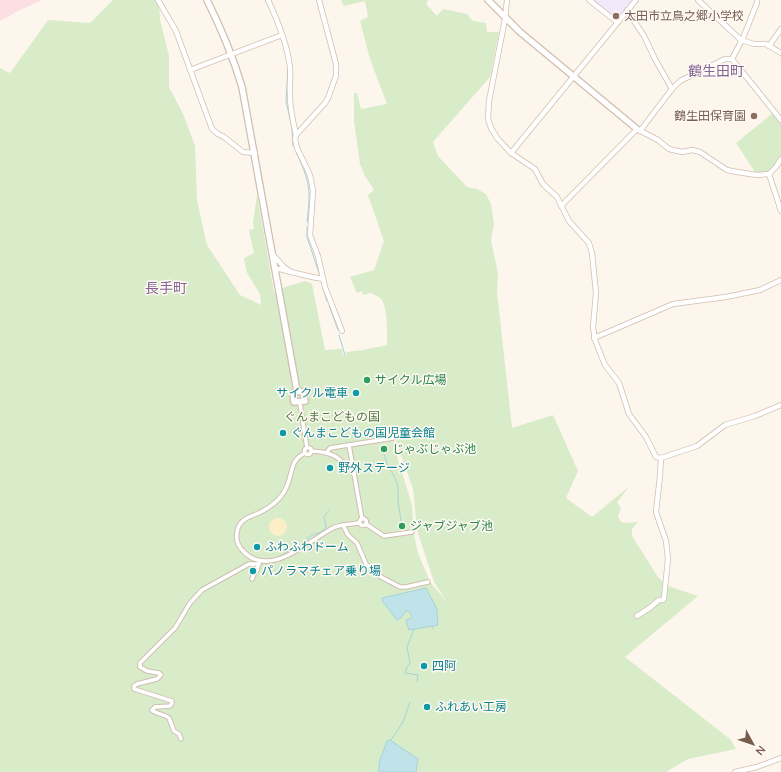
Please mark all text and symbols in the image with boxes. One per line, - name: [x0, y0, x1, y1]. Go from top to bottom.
- place label: 太田市立鳥之郷小学校: [624, 8, 744, 24]
- marker: 太田市立鳥之郷小学校: [611, 11, 621, 21]
- district label: 鶴生田町: [688, 62, 744, 81]
- place label: 鶴生田保育園: [674, 108, 746, 124]
- marker: 鶴生田保育園: [749, 111, 759, 121]
- district label: 長手町: [145, 279, 187, 298]
- place label: サイクル広場: [375, 372, 446, 388]
- marker: サイクル広場: [362, 375, 372, 385]
- place label: サイクル電車: [277, 385, 348, 401]
- marker: サイクル電車: [351, 388, 361, 398]
- park label: ぐんまこどもの国: [284, 409, 380, 425]
- place label: ぐんまこどもの国児童会館: [291, 425, 435, 441]
- marker: ぐんまこどもの国児童会館: [278, 428, 288, 438]
- place label: じゃぶじゃぶ池: [392, 441, 476, 457]
- marker: じゃぶじゃぶ池: [379, 444, 389, 454]
- place label: 野外ステージ: [338, 460, 410, 476]
- marker: 野外ステージ: [325, 463, 335, 473]
- place label: ジャブジャブ池: [410, 518, 493, 534]
- marker: ジャブジャブ池: [397, 521, 407, 531]
- place label: ふわふわドーム: [265, 539, 349, 555]
- marker: ふわふわドーム: [252, 542, 262, 552]
- place label: パノラマチェア乗り場: [261, 563, 381, 579]
- marker: パノラマチェア乗り場: [248, 566, 258, 576]
- place label: 四阿: [432, 658, 456, 674]
- marker: 四阿: [419, 661, 429, 671]
- place label: ふれあい工房: [435, 699, 507, 715]
- marker: ふれあい工房: [422, 702, 432, 712]
- north arrow: [733, 724, 773, 764]
- text: N: [752, 742, 769, 758]

